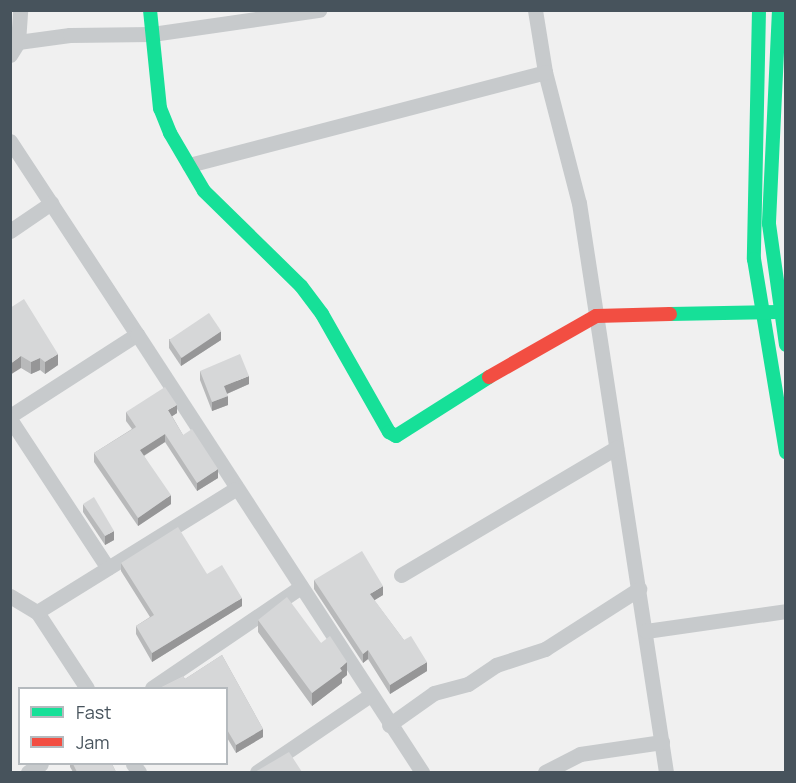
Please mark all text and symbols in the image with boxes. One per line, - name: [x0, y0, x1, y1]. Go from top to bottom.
- legend: [18, 687, 228, 765]
- text: Fast: [76, 700, 111, 724]
- text: Jam: [76, 730, 110, 754]

